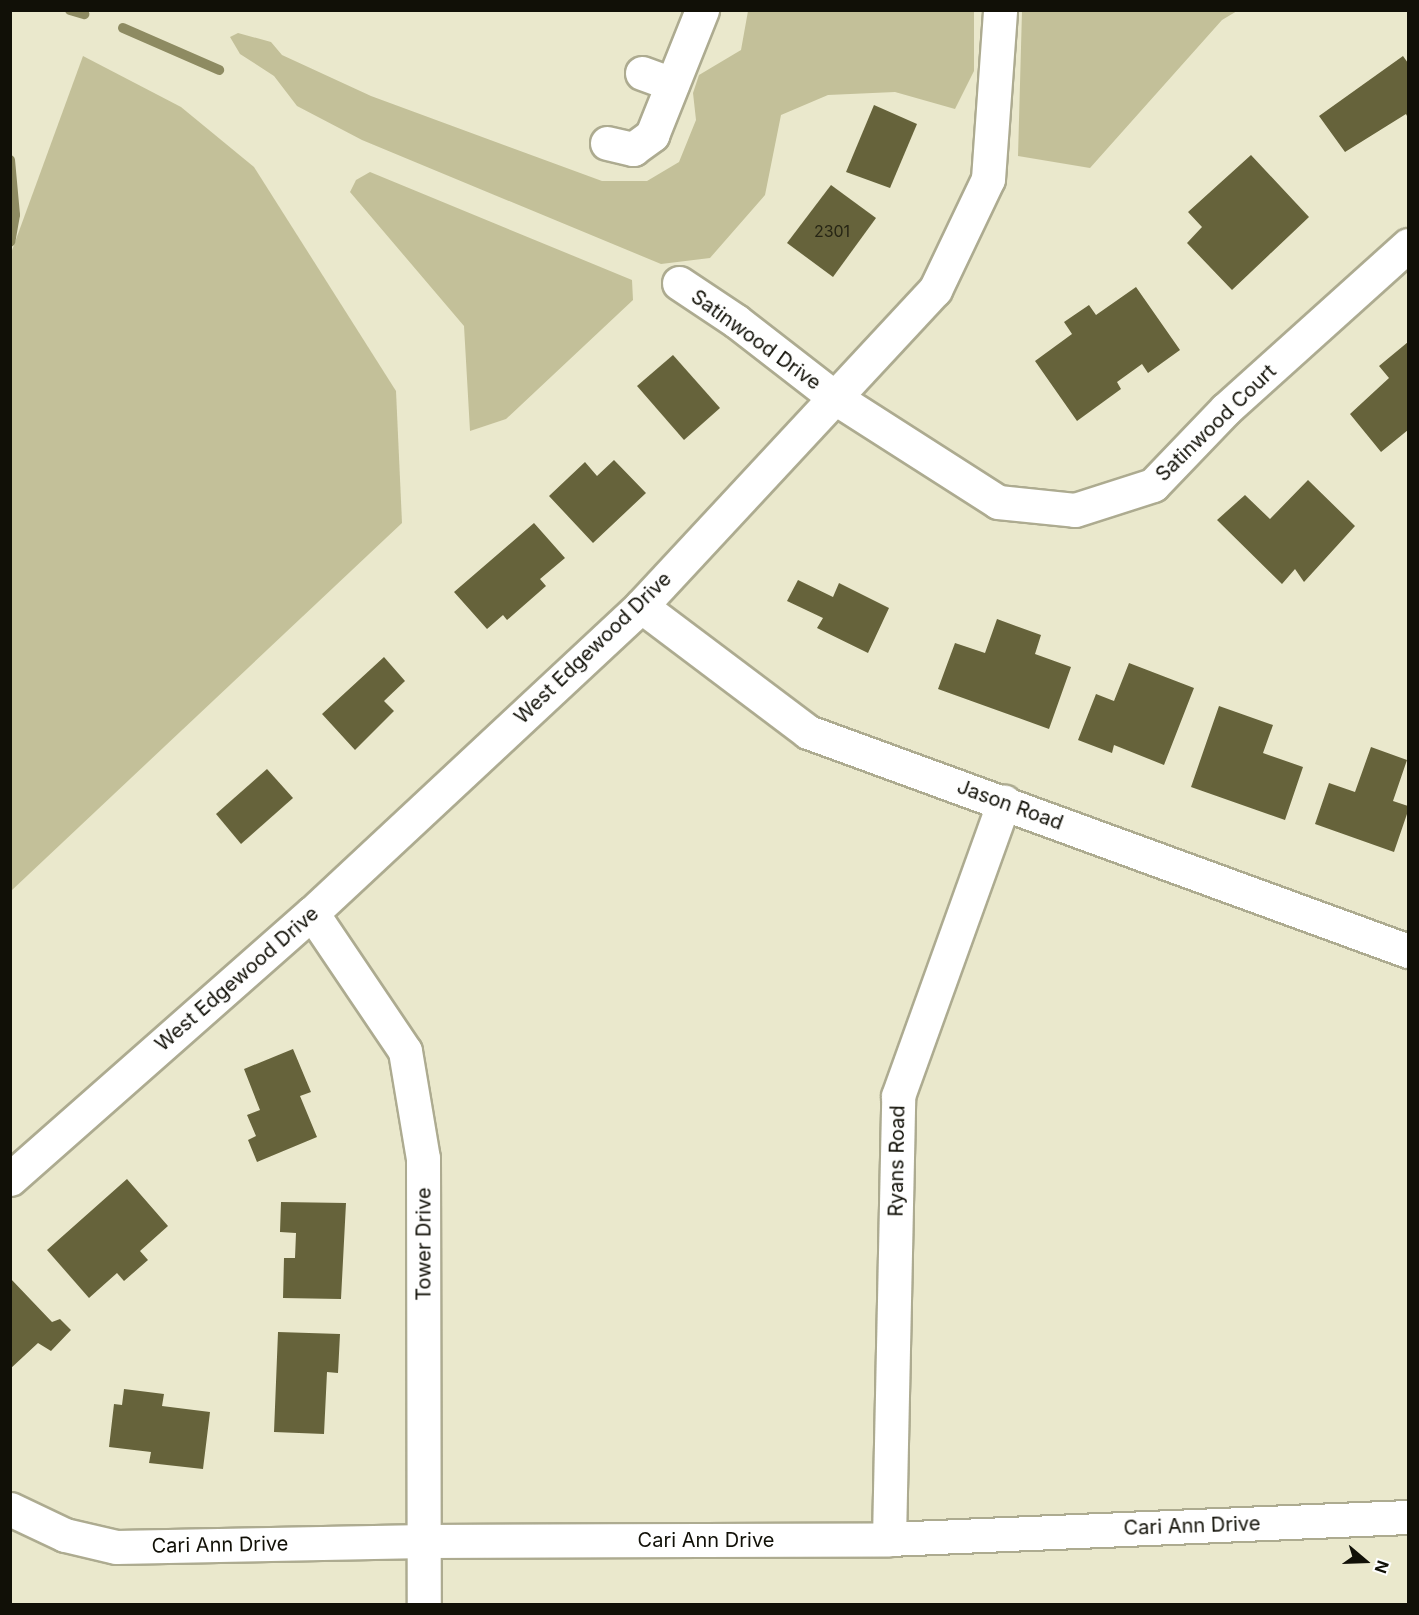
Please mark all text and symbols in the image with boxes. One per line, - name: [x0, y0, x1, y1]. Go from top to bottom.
- house number: 2301: [814, 221, 850, 241]
- street label: Satinwood Drive: [686, 285, 826, 395]
- street label: Satinwood Court: [1151, 360, 1281, 486]
- street label: West Edgewood Drive: [510, 567, 676, 729]
- street label: Jason Road: [954, 775, 1066, 835]
- street label: West Edgewood Drive: [150, 902, 324, 1056]
- street label: Ryans Road: [884, 1105, 910, 1217]
- street label: Tower Drive: [412, 1187, 436, 1301]
- street label: Cari Ann Drive: [1123, 1512, 1261, 1540]
- street label: Cari Ann Drive: [638, 1528, 774, 1552]
- north arrow: [1335, 1531, 1395, 1591]
- street label: Cari Ann Drive: [151, 1532, 289, 1558]
- text: N: [1371, 1558, 1393, 1576]

